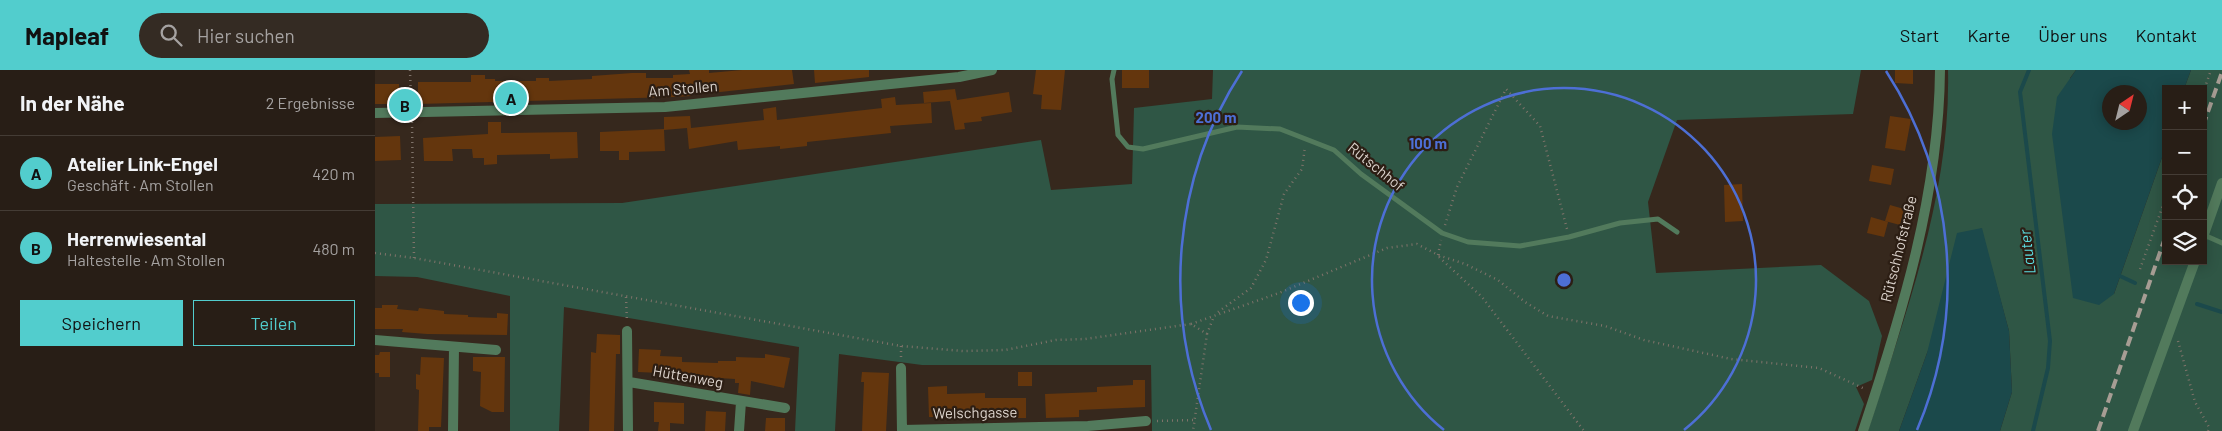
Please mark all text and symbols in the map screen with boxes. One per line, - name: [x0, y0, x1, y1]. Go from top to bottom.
- search box: [139, 13, 489, 58]
- text: Mapleaf: [25, 21, 109, 50]
- icon: search: [157, 21, 185, 49]
- text: Hier suchen: [197, 24, 295, 47]
- text: Start: [1900, 24, 1939, 46]
- text: Karte: [1967, 24, 2010, 46]
- text: Über uns: [2038, 24, 2107, 46]
- text: Kontakt: [2135, 24, 2197, 46]
- street label: Am Stollen: [647, 76, 718, 100]
- pin: A: [495, 79, 527, 117]
- north arrow: [2102, 85, 2147, 130]
- map controls: [2162, 85, 2207, 265]
- button: +: [2162, 85, 2207, 130]
- pin: B: [389, 86, 421, 124]
- text: In der Nähe: [20, 90, 125, 115]
- text: 2 Ergebnisse: [266, 93, 355, 112]
- text: 200 m: [1195, 108, 1237, 126]
- button: −: [2162, 130, 2207, 175]
- text: 100 m: [1409, 134, 1447, 152]
- street label: Rütschhof: [1345, 138, 1408, 194]
- text: Atelier Link-Engel: [67, 152, 218, 175]
- text: A: [31, 164, 41, 183]
- text: 420 m: [312, 164, 355, 183]
- text: Geschäft · Am Stollen: [67, 175, 214, 194]
- button: locate: [2162, 175, 2207, 220]
- street label: Rütschhofstraße: [1876, 194, 1920, 304]
- button: layers: [2162, 220, 2207, 265]
- text: Herrenwiesental: [67, 227, 206, 250]
- water label: Lauter: [2014, 227, 2039, 276]
- text: B: [31, 239, 41, 258]
- text: 480 m: [312, 239, 355, 258]
- text: Haltestelle · Am Stollen: [67, 250, 225, 269]
- centre of rings: [1555, 271, 1573, 289]
- your location: [1288, 290, 1314, 316]
- button: Speichern: [20, 300, 183, 346]
- button: Teilen: [193, 300, 355, 346]
- street label: Hüttenweg: [652, 361, 725, 391]
- street label: Welschgasse: [932, 402, 1018, 422]

